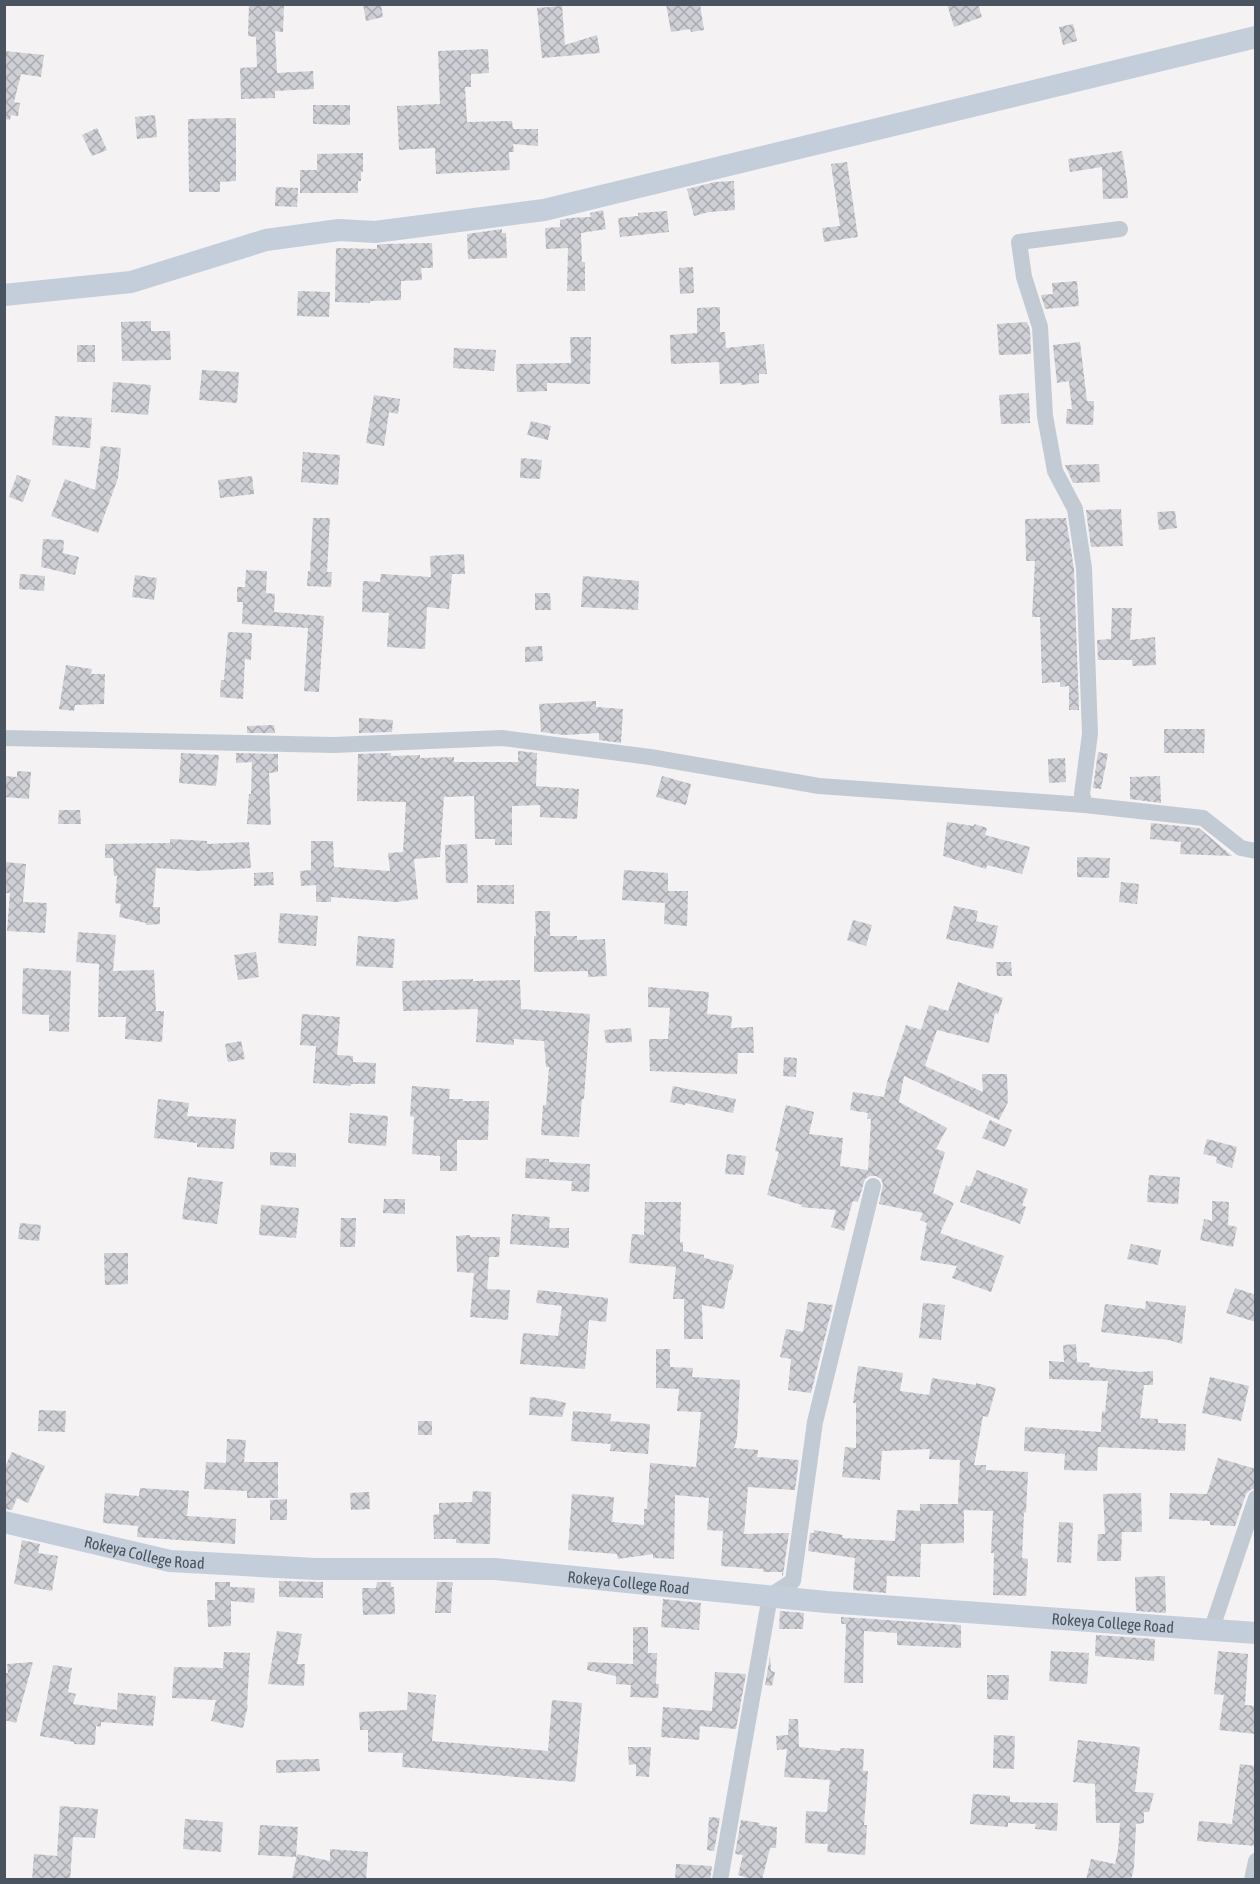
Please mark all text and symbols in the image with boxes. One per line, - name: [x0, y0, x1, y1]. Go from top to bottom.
- street label: Rokeya College Road: [83, 1532, 205, 1572]
- street label: Rokeya College Road: [567, 1567, 690, 1597]
- street label: Rokeya College Road: [1051, 1609, 1175, 1636]

